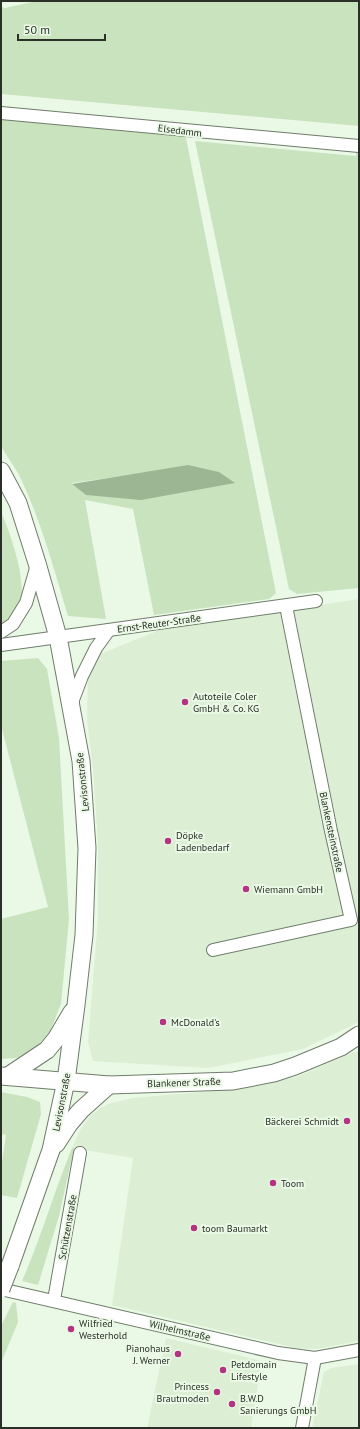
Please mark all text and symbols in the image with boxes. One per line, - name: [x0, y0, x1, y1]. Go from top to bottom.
- scale bar: [18, 16, 105, 42]
- text: 50 m: [24, 22, 50, 37]
- street label: Elsedamm: [157, 121, 203, 140]
- street label: Ernst-Reuter-Straße: [116, 611, 202, 636]
- place label: Autoteile Coler GmbH & Co. KG: [193, 690, 259, 715]
- marker: Autoteile Coler GmbH & Co. KG: [180, 697, 190, 707]
- street label: Levisonstraße: [73, 752, 92, 812]
- street label: Blankensteinstraße: [317, 791, 346, 874]
- place label: Döpke Ladenbedarf: [176, 829, 230, 854]
- marker: Döpke Ladenbedarf: [163, 836, 173, 846]
- place label: Wiemann GmbH: [254, 883, 323, 896]
- marker: Wiemann GmbH: [241, 884, 251, 894]
- place label: McDonald's: [171, 1016, 220, 1029]
- marker: McDonald's: [158, 1017, 168, 1027]
- street label: Levisonstraße: [49, 1072, 73, 1132]
- street label: Blankener Straße: [147, 1075, 221, 1090]
- place label: Bäckerei Schmidt: [265, 1115, 340, 1128]
- marker: Bäckerei Schmidt: [342, 1116, 352, 1126]
- place label: Toom: [281, 1177, 304, 1190]
- marker: Toom: [268, 1178, 278, 1188]
- street label: Schützenstraße: [55, 1194, 80, 1261]
- place label: toom Baumarkt: [202, 1222, 268, 1235]
- marker: toom Baumarkt: [189, 1223, 199, 1233]
- place label: Wilfried Westerhold: [79, 1317, 127, 1342]
- street label: Wilhelmstraße: [148, 1317, 212, 1344]
- marker: Wilfried Westerhold: [66, 1324, 76, 1334]
- place label: Pianohaus J. Werner: [126, 1342, 171, 1367]
- marker: Pianohaus J. Werner: [173, 1349, 183, 1359]
- place label: Petdomain Lifestyle: [231, 1358, 277, 1383]
- marker: Petdomain Lifestyle: [218, 1365, 228, 1375]
- place label: Princess Brautmoden: [157, 1380, 209, 1405]
- marker: Princess Brautmoden: [212, 1387, 222, 1397]
- place label: B.W.D Sanierungs GmbH: [240, 1392, 316, 1417]
- marker: B.W.D Sanierungs GmbH: [227, 1399, 237, 1409]

